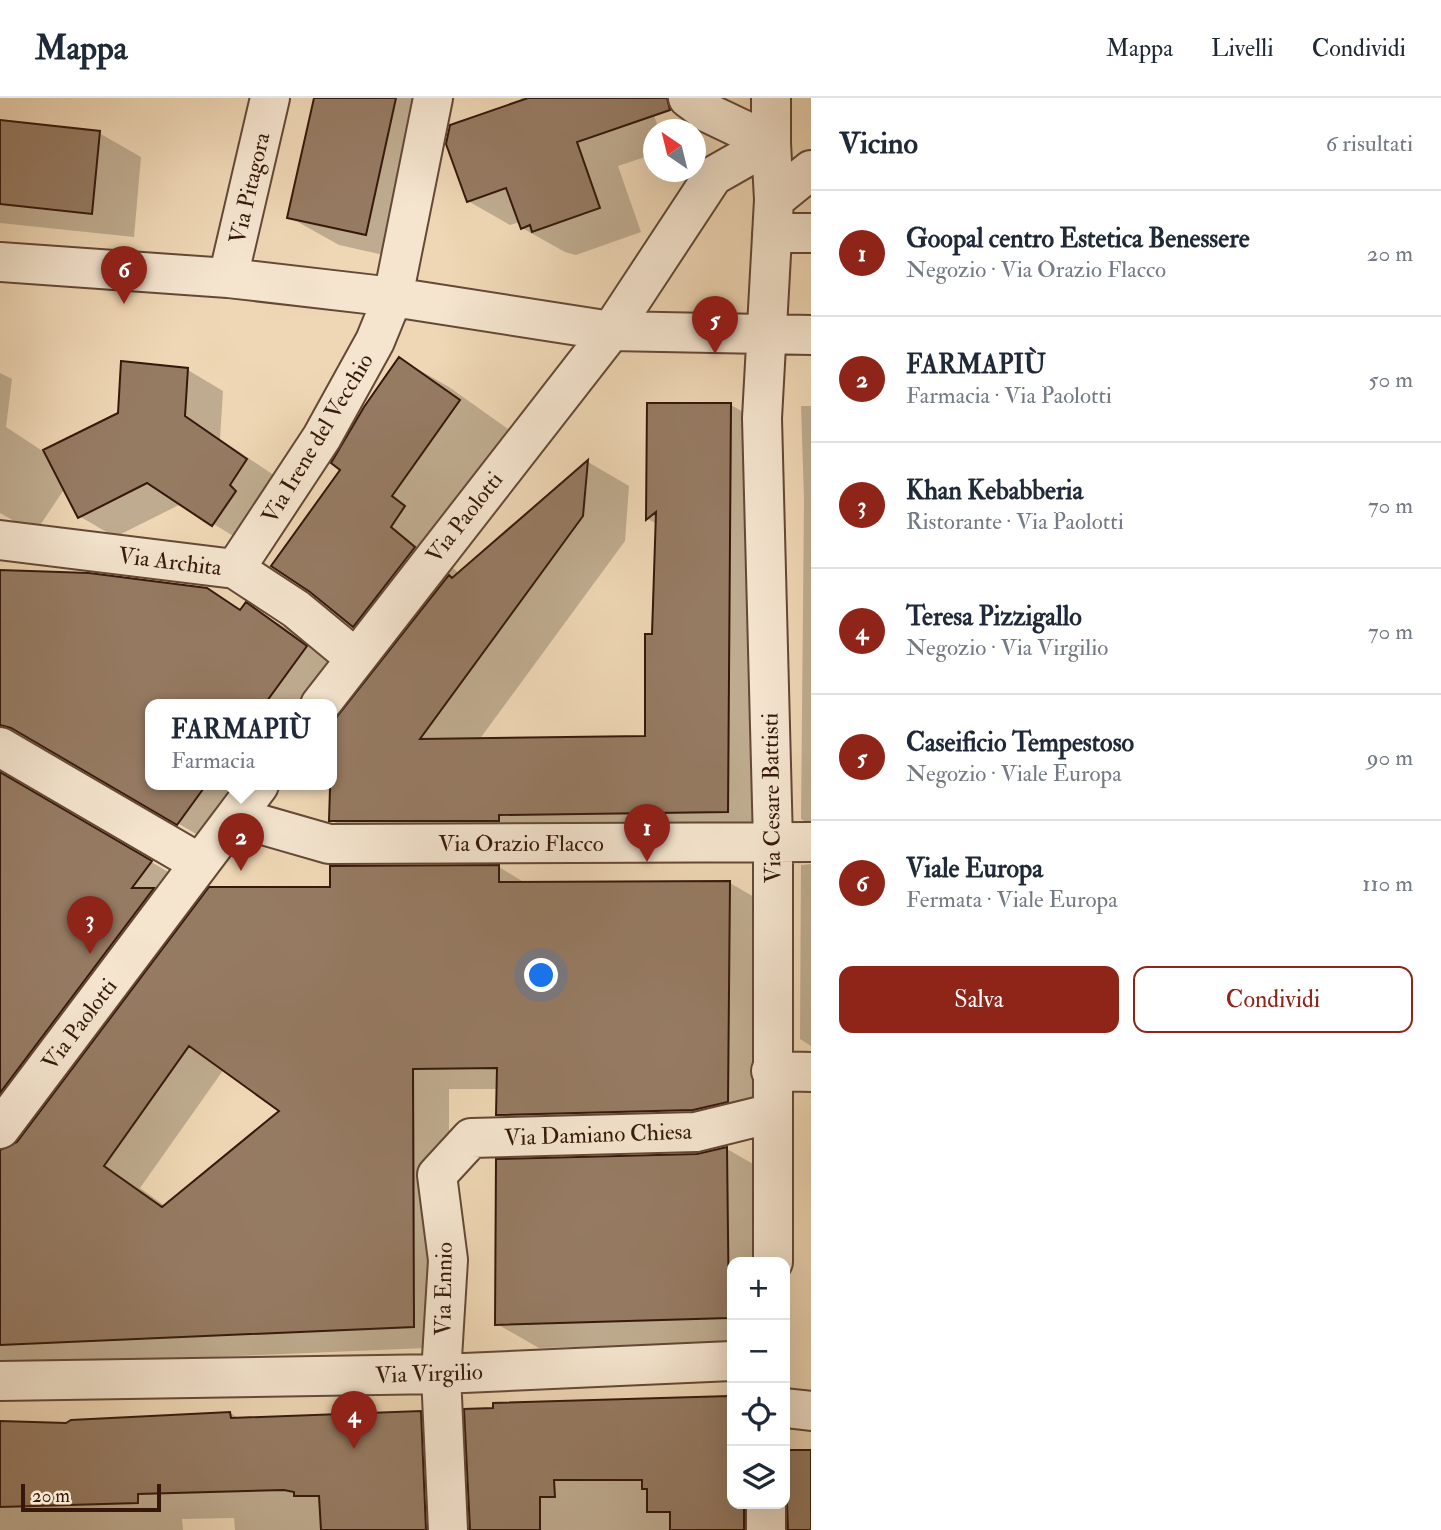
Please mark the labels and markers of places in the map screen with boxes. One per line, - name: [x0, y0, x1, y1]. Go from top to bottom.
- pin: 6: [101, 246, 147, 304]
- pin: 5: [692, 296, 738, 354]
- pin: 1: [624, 804, 670, 862]
- pin: 2: [218, 813, 264, 871]
- pin: 3: [67, 896, 113, 954]
- pin: 4: [331, 1391, 377, 1449]

